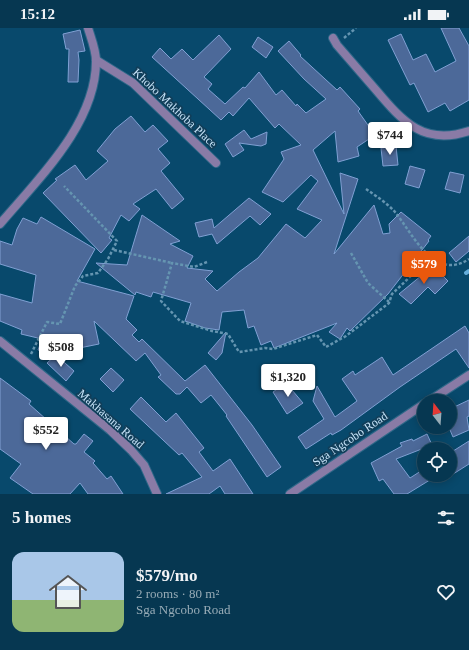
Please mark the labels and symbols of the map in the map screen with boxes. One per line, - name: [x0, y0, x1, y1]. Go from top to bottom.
- street label: Khobo Makhoba Place: [130, 65, 220, 151]
- pin: $744: [366, 122, 414, 156]
- pin: $579: [400, 251, 448, 285]
- pin: $508: [37, 334, 85, 368]
- pin: $1,320: [255, 364, 321, 398]
- street label: Makhasana Road: [75, 386, 147, 452]
- north arrow: [417, 394, 457, 434]
- street label: Sga Ngcobo Road: [310, 409, 390, 469]
- pin: $552: [22, 417, 70, 451]

